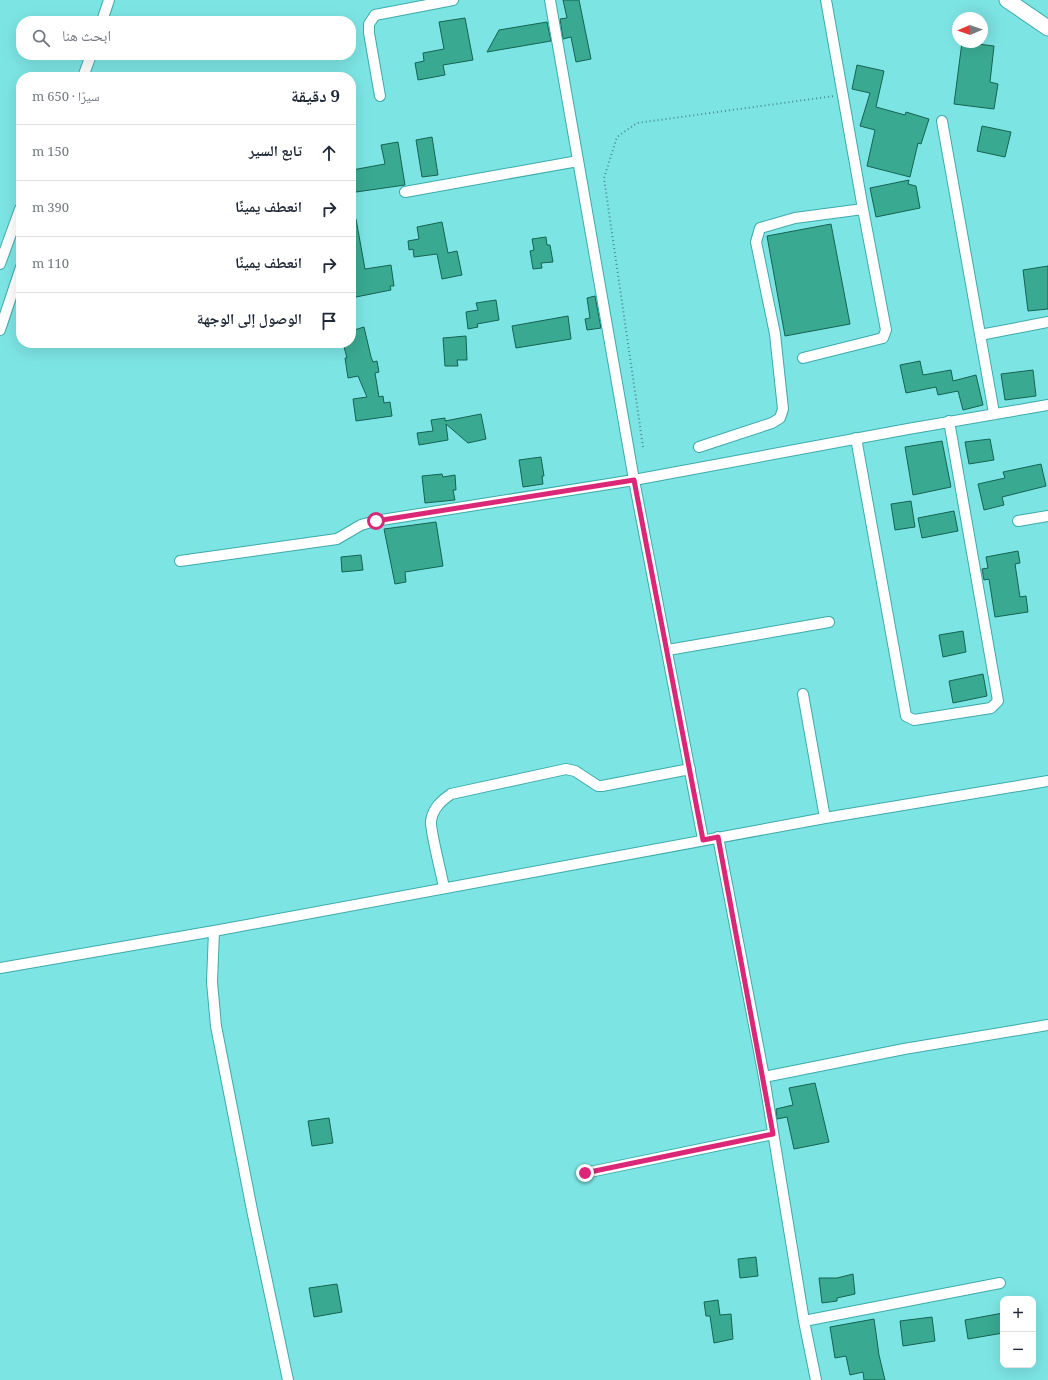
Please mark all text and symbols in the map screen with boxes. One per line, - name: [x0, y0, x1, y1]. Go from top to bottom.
- north arrow: [952, 12, 988, 48]
- search box: [16, 16, 356, 60]
- text: ابحث هنا: [62, 25, 111, 51]
- icon: search: [30, 27, 52, 49]
- text: 9 دقيقة: [291, 84, 340, 113]
- text: سيرًا · 650 m: [32, 87, 100, 109]
- text: تابع السير: [249, 140, 302, 166]
- text: 150 m: [32, 142, 69, 164]
- icon: ahead: [318, 142, 340, 164]
- text: انعطف يمينًا: [235, 196, 302, 222]
- text: 390 m: [32, 198, 69, 220]
- icon: right: [318, 198, 340, 220]
- text: انعطف يمينًا: [235, 252, 302, 278]
- text: 110 m: [32, 254, 69, 276]
- icon: right: [318, 254, 340, 276]
- text: الوصول إلى الوجهة: [197, 308, 302, 334]
- icon: arrive: [318, 310, 340, 332]
- route start: [367, 512, 385, 530]
- route end: [576, 1164, 594, 1182]
- map controls: [1000, 1296, 1036, 1368]
- button: +: [1000, 1296, 1036, 1332]
- button: −: [1000, 1332, 1036, 1368]

